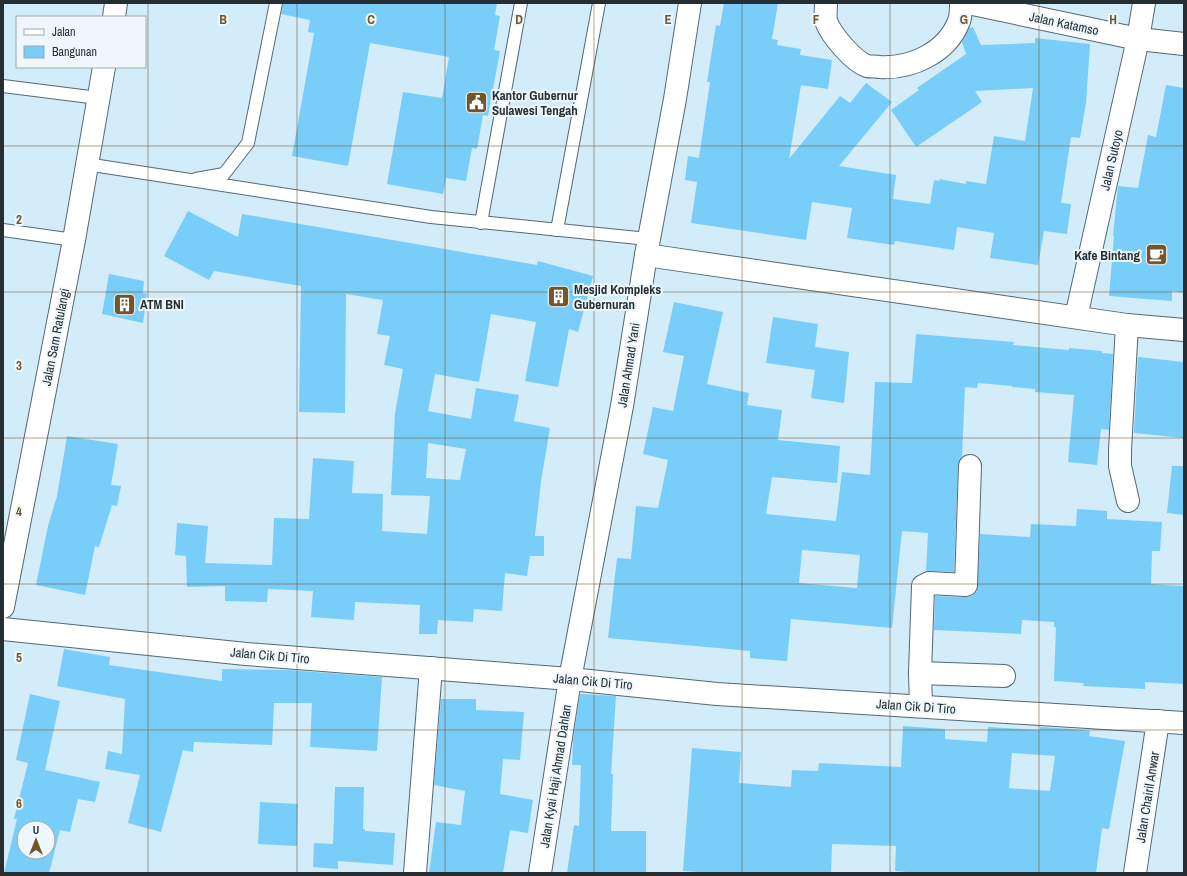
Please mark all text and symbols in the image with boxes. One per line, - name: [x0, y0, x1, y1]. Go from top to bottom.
- street label: Jalan Katamso: [1028, 8, 1100, 39]
- text: B: [219, 11, 227, 28]
- text: C: [367, 11, 375, 28]
- text: D: [515, 11, 523, 28]
- text: E: [664, 11, 672, 28]
- text: F: [813, 11, 820, 28]
- text: G: [960, 11, 968, 28]
- text: H: [1109, 11, 1117, 28]
- legend: [16, 16, 146, 68]
- text: Jalan: [52, 24, 76, 40]
- text: Bangunan: [52, 44, 97, 60]
- place label: Kantor Gubernur Sulawesi Tengah: [492, 87, 579, 119]
- public building icon: Kantor Gubernur Sulawesi Tengah: [463, 89, 489, 115]
- street label: Jalan Sutoyo: [1096, 128, 1127, 192]
- text: 2: [16, 211, 22, 228]
- cafe icon: Kafe Bintang: [1143, 242, 1169, 268]
- place label: Kafe Bintang: [1074, 247, 1140, 264]
- place label: Mesjid Kompleks Gubernuran: [574, 281, 661, 313]
- building icon: Mesjid Kompleks Gubernuran: [545, 283, 571, 309]
- street label: Jalan Sam Ratulangi: [38, 287, 73, 387]
- building icon: ATM BNI: [112, 291, 138, 317]
- place label: ATM BNI: [140, 296, 184, 313]
- street label: Jalan Ahmad Yani: [613, 321, 644, 409]
- text: 3: [16, 357, 22, 374]
- text: 4: [16, 503, 22, 520]
- street label: Jalan Cik Di Tiro: [230, 644, 310, 667]
- text: 5: [16, 649, 22, 666]
- street label: Jalan Cik Di Tiro: [553, 670, 633, 693]
- street label: Jalan Cik Di Tiro: [876, 695, 956, 718]
- street label: Jalan Kyai Haji Ahmad Dahlan: [536, 703, 575, 849]
- street label: Jalan Chairil Anwar: [1132, 750, 1163, 844]
- text: 6: [16, 795, 22, 812]
- north arrow: [16, 820, 56, 860]
- text: U: [33, 823, 39, 837]

